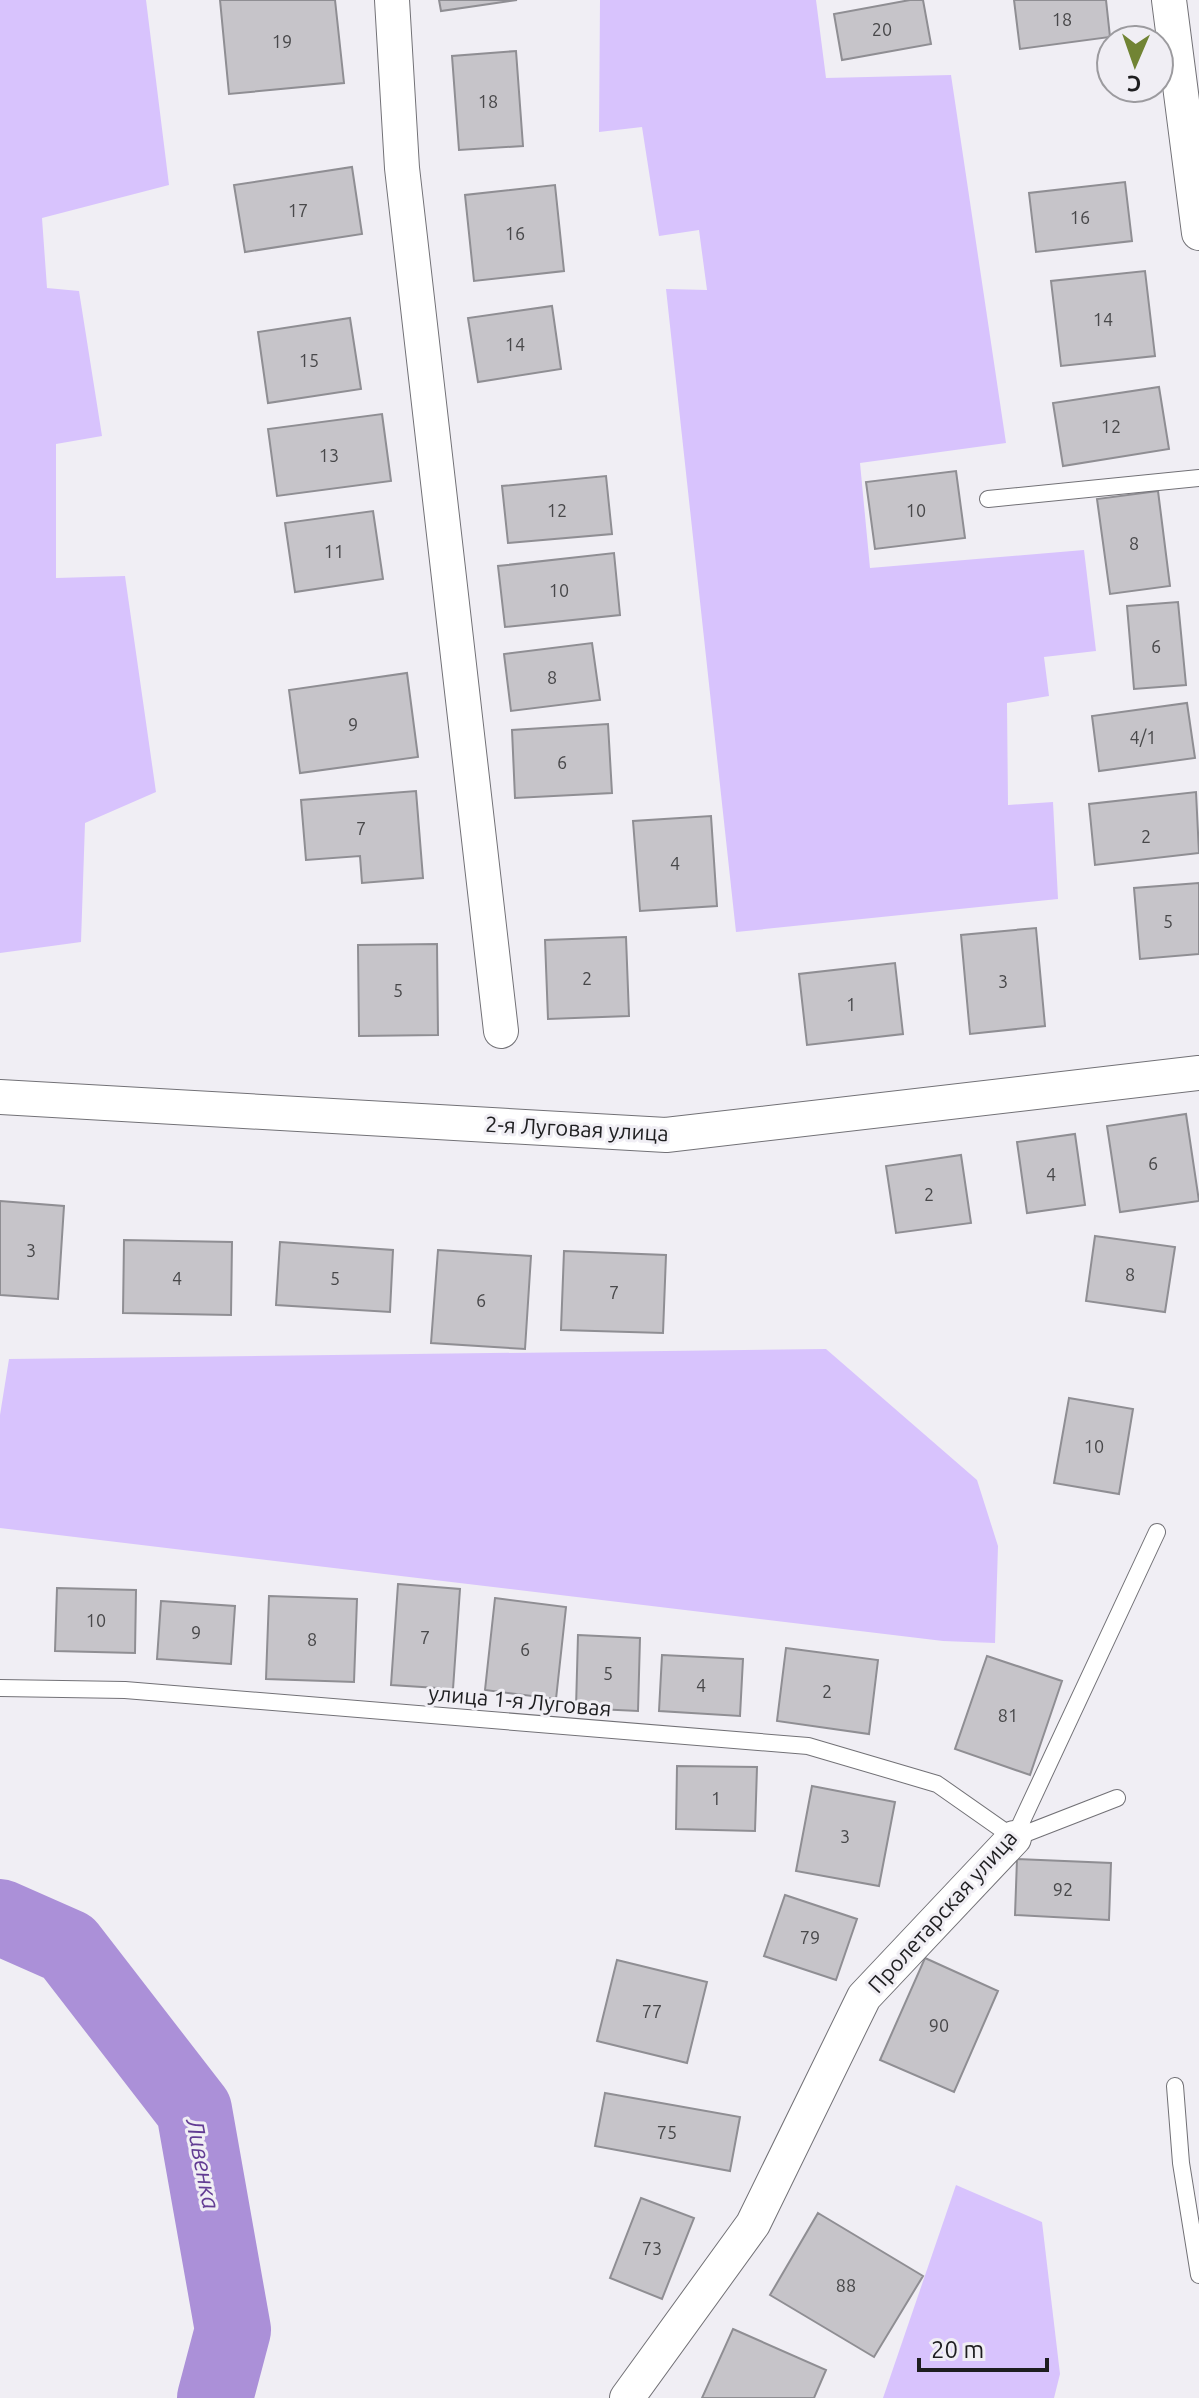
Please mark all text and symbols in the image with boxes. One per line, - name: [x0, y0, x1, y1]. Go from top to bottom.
- house number: 18: [1052, 9, 1072, 29]
- house number: 20: [872, 19, 892, 39]
- north arrow: [1095, 24, 1175, 104]
- house number: 19: [272, 31, 292, 51]
- text: С: [1127, 72, 1142, 97]
- house number: 18: [478, 91, 498, 111]
- house number: 17: [288, 200, 308, 220]
- house number: 16: [1070, 207, 1090, 227]
- house number: 16: [505, 223, 525, 243]
- house number: 14: [1093, 309, 1113, 329]
- house number: 14: [505, 334, 525, 354]
- house number: 15: [299, 350, 319, 370]
- house number: 12: [1101, 416, 1121, 436]
- house number: 13: [319, 445, 339, 465]
- house number: 12: [547, 500, 567, 520]
- house number: 10: [906, 500, 926, 520]
- house number: 8: [1129, 533, 1139, 553]
- house number: 11: [324, 541, 344, 561]
- house number: 10: [549, 580, 569, 600]
- house number: 6: [1151, 636, 1161, 656]
- house number: 8: [547, 667, 557, 687]
- house number: 9: [348, 714, 358, 734]
- house number: 4/1: [1130, 727, 1156, 747]
- house number: 6: [557, 752, 567, 772]
- house number: 7: [356, 818, 366, 838]
- house number: 2: [1141, 826, 1151, 846]
- house number: 4: [670, 853, 680, 873]
- house number: 5: [1163, 911, 1173, 931]
- house number: 2: [582, 968, 592, 988]
- house number: 3: [998, 971, 1008, 991]
- house number: 5: [393, 980, 403, 1000]
- house number: 1: [846, 994, 856, 1014]
- street label: 2-я Луговая улица: [485, 1111, 669, 1145]
- house number: 6: [1148, 1153, 1158, 1173]
- house number: 4: [1046, 1164, 1056, 1184]
- house number: 2: [924, 1184, 934, 1204]
- house number: 3: [26, 1240, 36, 1260]
- house number: 8: [1125, 1264, 1135, 1284]
- house number: 4: [172, 1268, 182, 1288]
- house number: 5: [330, 1268, 340, 1288]
- house number: 7: [609, 1282, 619, 1302]
- house number: 6: [476, 1290, 486, 1310]
- house number: 10: [1084, 1436, 1104, 1456]
- house number: 10: [86, 1610, 106, 1630]
- house number: 9: [191, 1622, 201, 1642]
- house number: 7: [420, 1627, 430, 1647]
- house number: 8: [307, 1629, 317, 1649]
- house number: 6: [520, 1639, 530, 1659]
- house number: 5: [603, 1663, 613, 1683]
- house number: 4: [696, 1675, 706, 1695]
- street label: улица 1-я Луговая: [427, 1680, 613, 1720]
- house number: 2: [822, 1681, 832, 1701]
- house number: 81: [998, 1705, 1018, 1725]
- house number: 1: [711, 1788, 721, 1808]
- street label: Пролетарская улица: [863, 1825, 1021, 1997]
- house number: 3: [840, 1826, 850, 1846]
- house number: 92: [1053, 1879, 1073, 1899]
- house number: 79: [800, 1927, 820, 1947]
- house number: 77: [642, 2001, 662, 2021]
- house number: 90: [929, 2015, 949, 2035]
- water label: Ливенка: [181, 2116, 225, 2211]
- house number: 75: [657, 2122, 677, 2142]
- house number: 73: [642, 2238, 662, 2258]
- house number: 88: [836, 2275, 856, 2295]
- scale bar: [919, 2322, 1047, 2372]
- text: 20 m: [931, 2336, 984, 2363]

